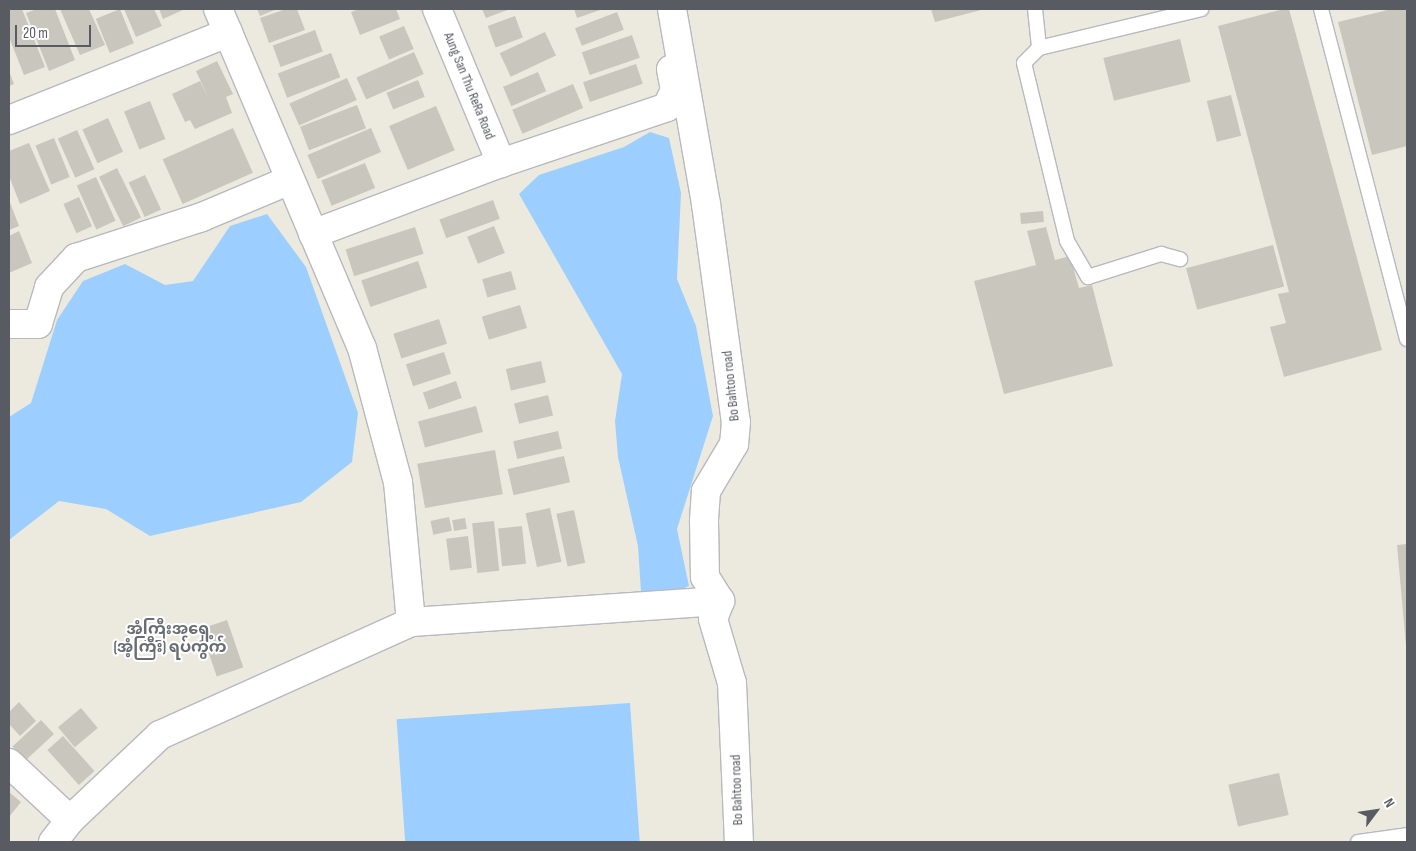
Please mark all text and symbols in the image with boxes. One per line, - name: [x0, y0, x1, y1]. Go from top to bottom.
- scale bar: [18, 15, 94, 47]
- text: 20 m: [23, 24, 48, 43]
- street label: Aung San Thu ReRa Road: [440, 30, 498, 142]
- street label: Bo Bahtoo road: [719, 350, 743, 422]
- district label: အံ့ကြီးအရှေ့ (အံ့ကြီး) ရပ်ကွက်: [113, 620, 227, 658]
- street label: Bo Bahtoo road: [727, 754, 747, 826]
- north arrow: [1351, 786, 1401, 836]
- text: N: [1380, 795, 1398, 811]

